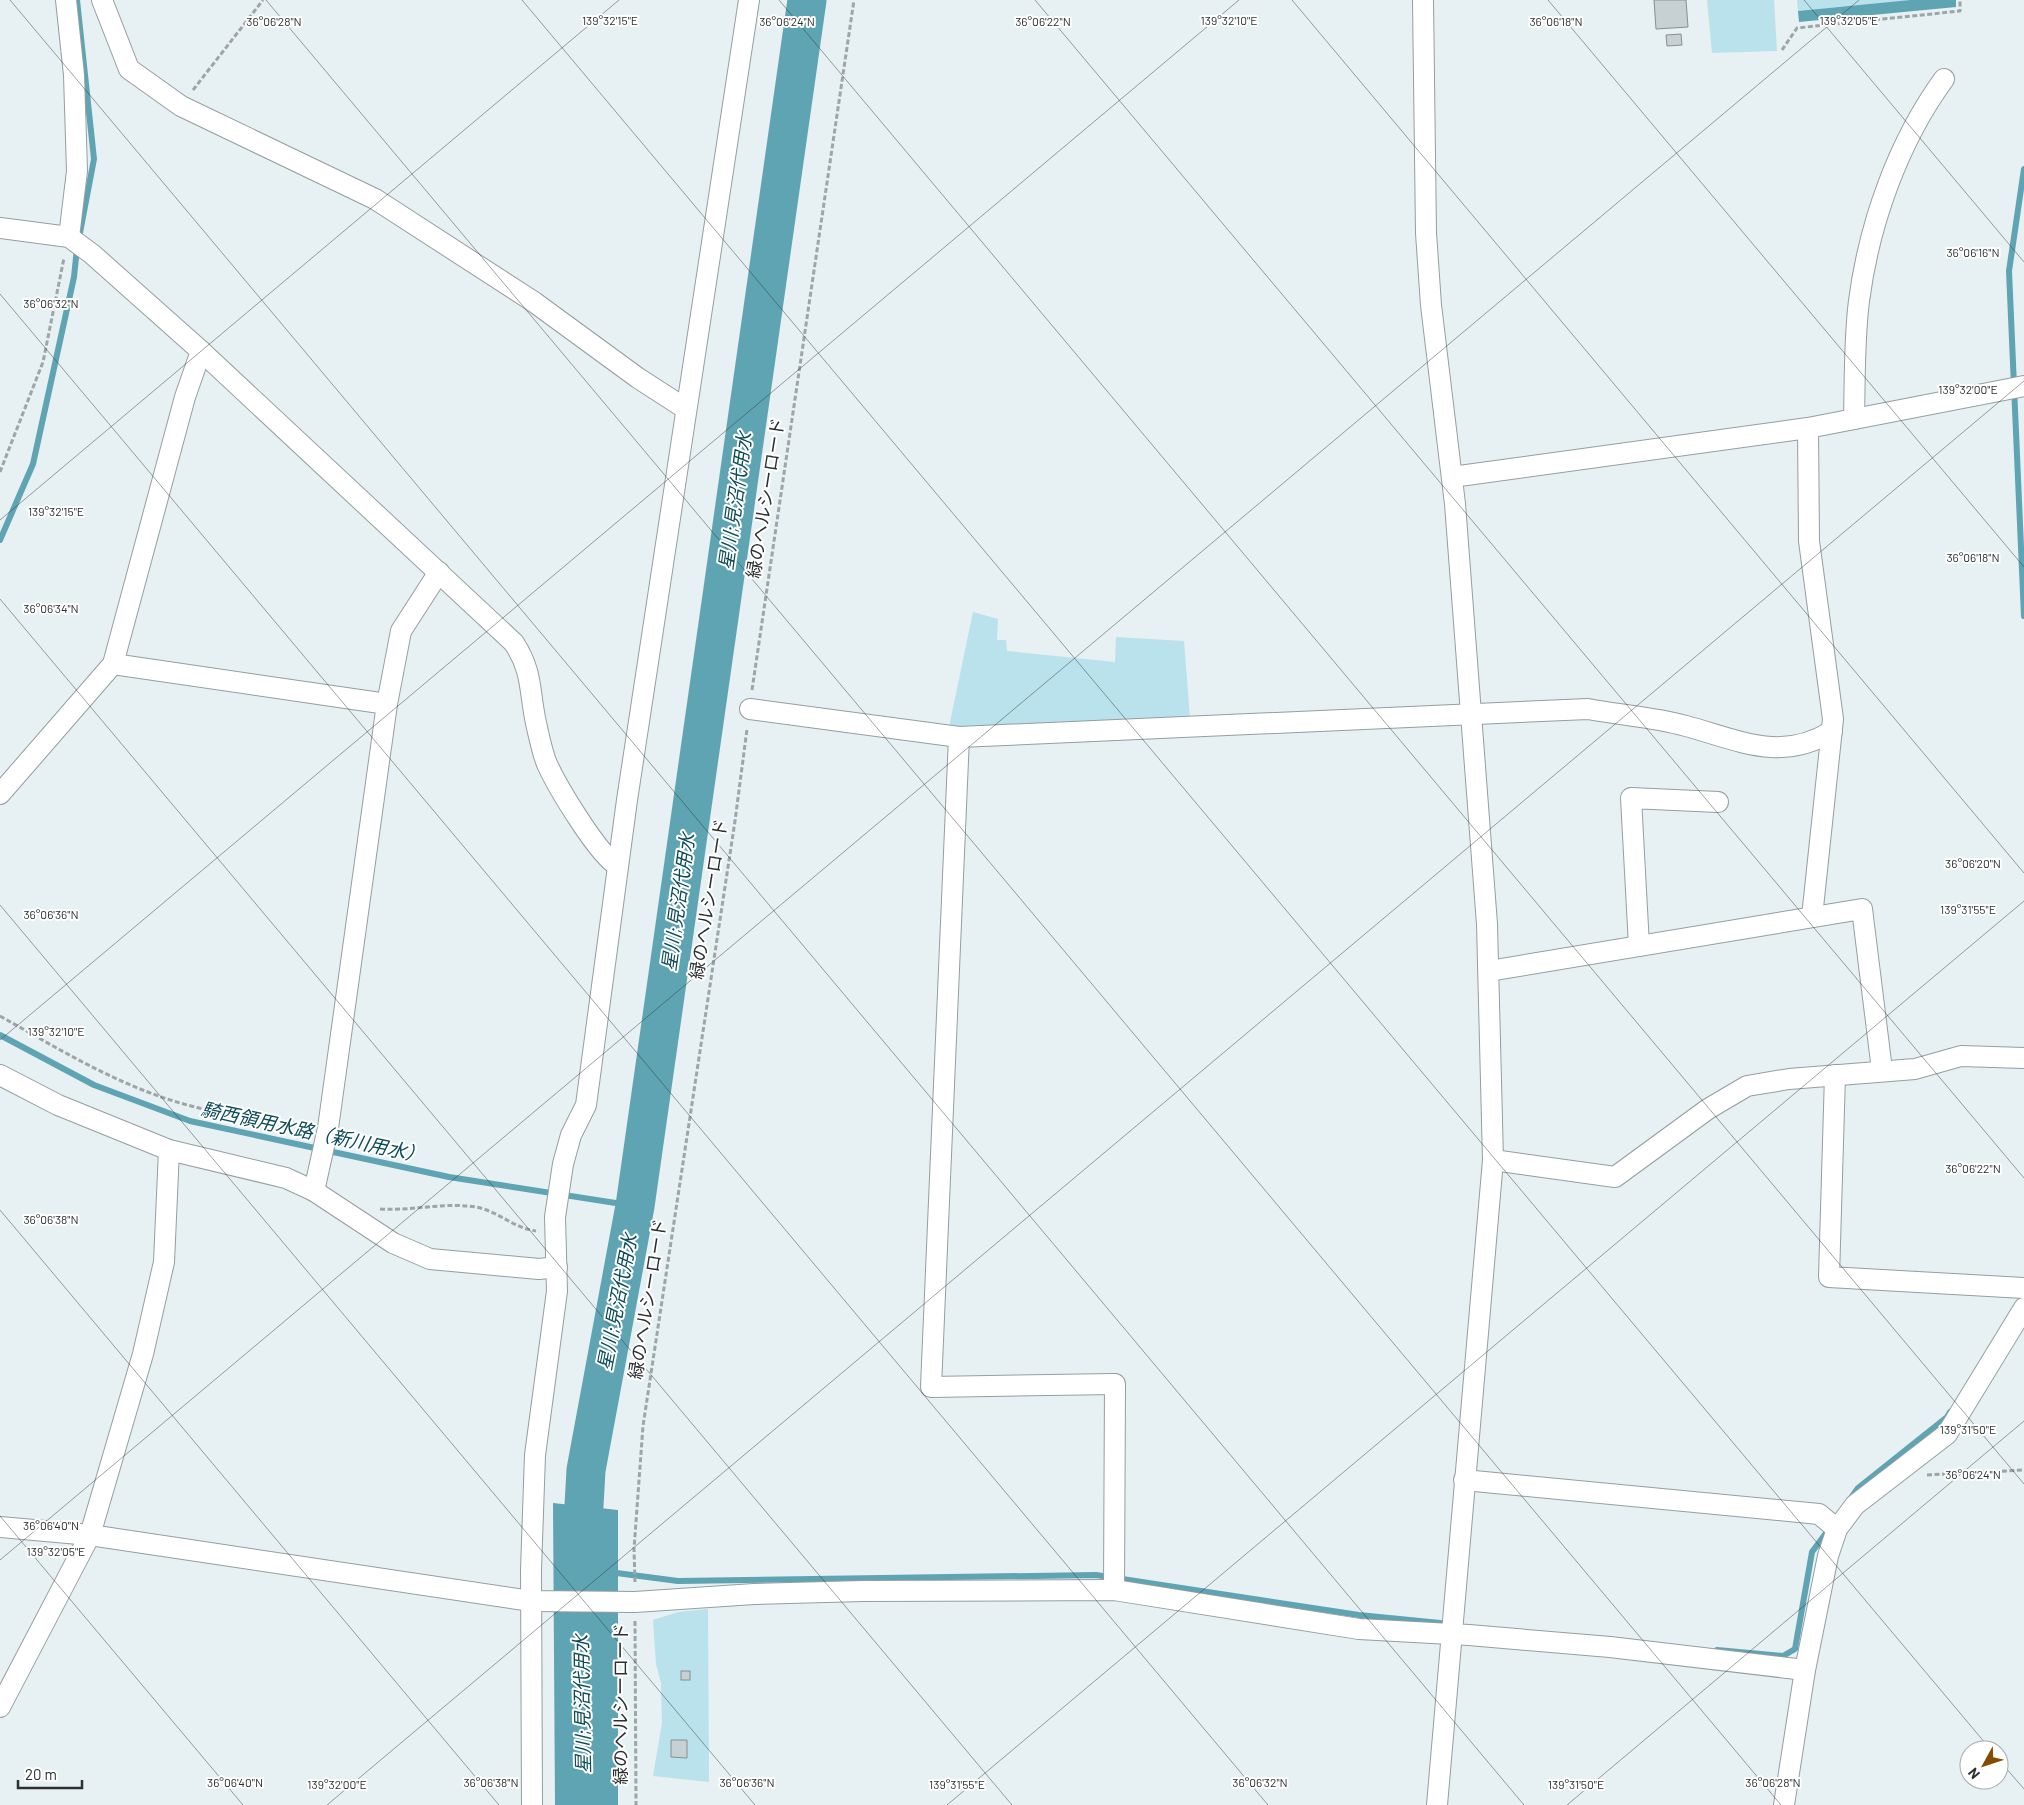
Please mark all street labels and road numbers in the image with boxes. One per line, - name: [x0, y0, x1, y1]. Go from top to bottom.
- street label: 緑のヘルシーロード: [741, 416, 789, 580]
- street label: 緑のヘルシーロード: [684, 817, 732, 981]
- street label: 緑のヘルシーロード: [623, 1217, 671, 1381]
- street label: 緑のヘルシーロード: [609, 1623, 631, 1785]

